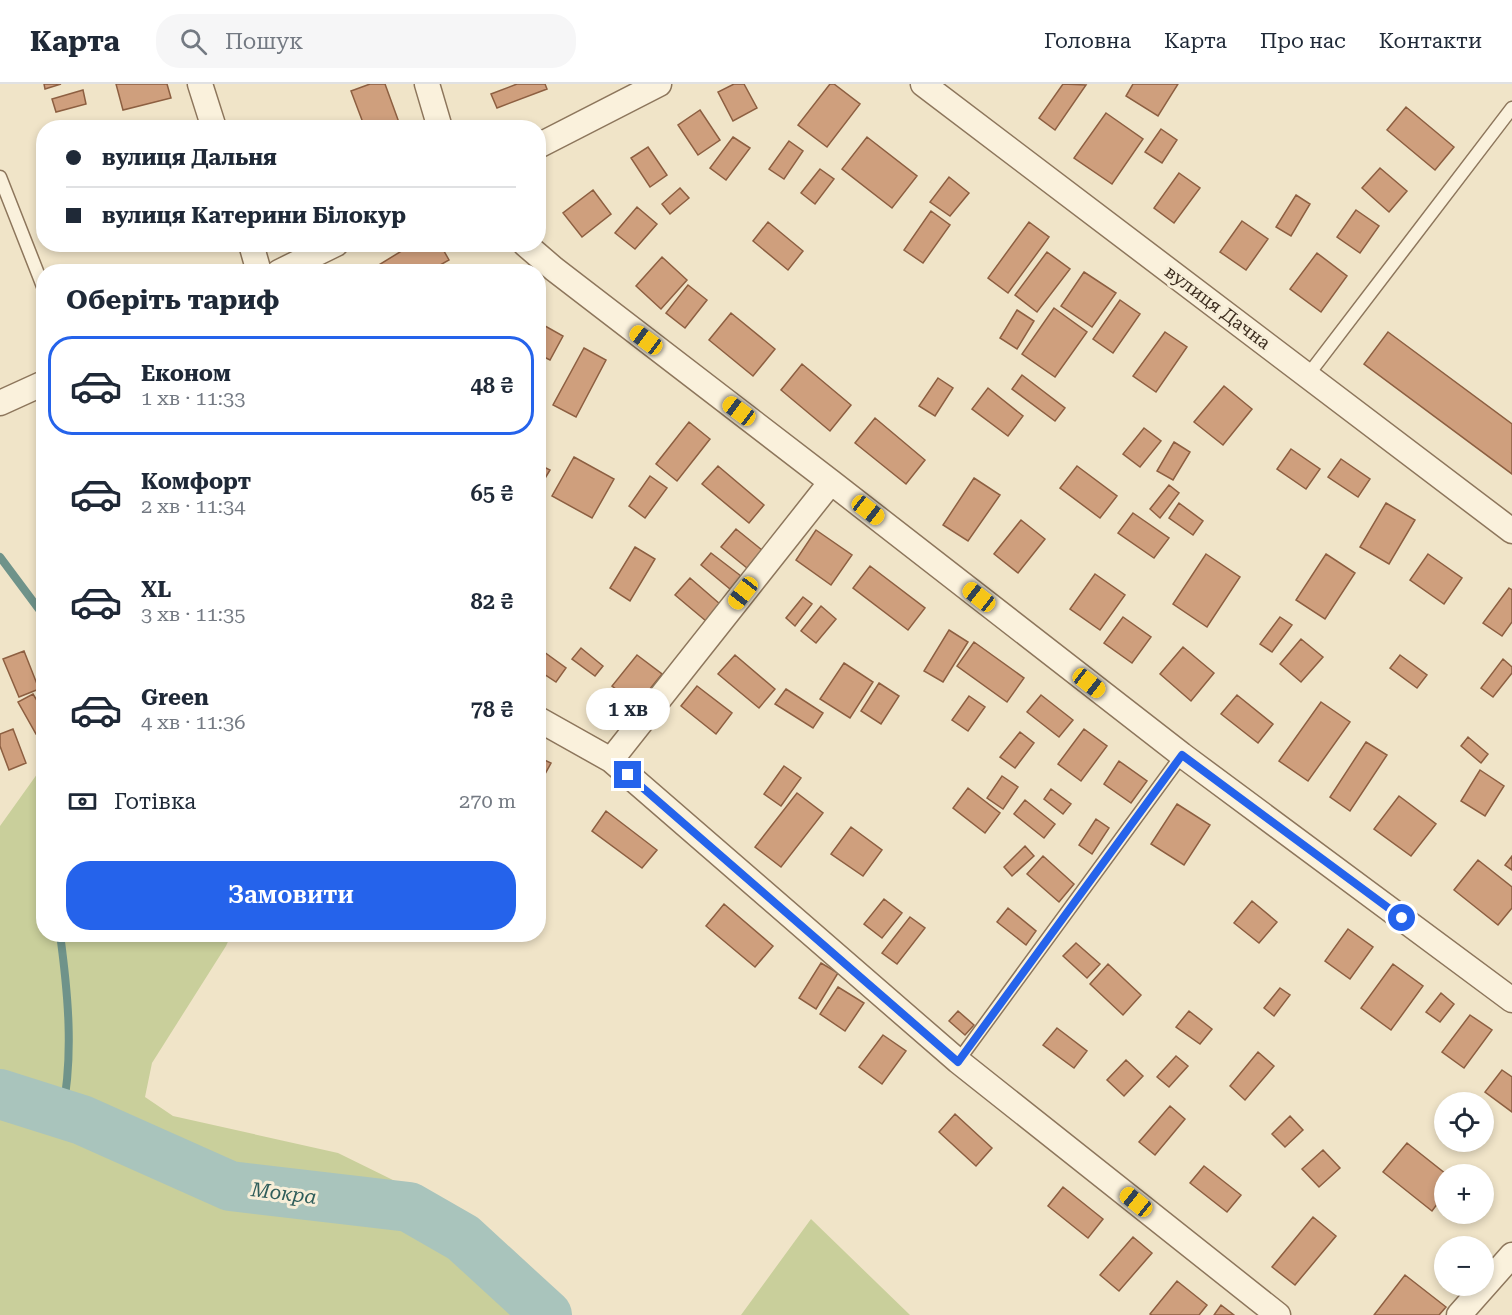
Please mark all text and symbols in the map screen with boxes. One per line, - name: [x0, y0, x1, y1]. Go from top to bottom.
- search box: [156, 14, 576, 68]
- text: Карта: [30, 25, 120, 58]
- icon: search: [177, 25, 210, 58]
- text: Пошук: [225, 29, 303, 54]
- text: Головна: [1044, 29, 1131, 53]
- text: Карта: [1164, 29, 1227, 53]
- text: Про нас: [1260, 29, 1346, 53]
- text: Контакти: [1379, 29, 1482, 53]
- text: вулиця Дальня: [102, 145, 277, 170]
- text: вулиця Катерини Білокур: [102, 203, 406, 228]
- street label: вулиця Дачна: [1161, 261, 1275, 354]
- text: Оберіть тариф: [66, 284, 279, 316]
- car: [626, 322, 666, 358]
- icon: car: [69, 359, 123, 413]
- text: Економ: [141, 361, 231, 386]
- text: 48 ₴: [470, 373, 513, 398]
- text: 1 хв · 11:33: [141, 386, 245, 410]
- car: [719, 393, 759, 429]
- icon: car: [69, 467, 123, 521]
- text: Комфорт: [141, 469, 251, 494]
- text: 65 ₴: [470, 481, 513, 506]
- car: [848, 492, 888, 528]
- text: 2 хв · 11:34: [141, 494, 245, 518]
- car: [725, 573, 761, 613]
- icon: car: [69, 575, 123, 629]
- text: XL: [141, 577, 171, 602]
- car: [959, 579, 999, 615]
- text: 82 ₴: [470, 589, 513, 614]
- text: 3 хв · 11:35: [141, 602, 245, 626]
- car: [1069, 665, 1109, 701]
- icon: car: [69, 683, 123, 737]
- text: Green: [141, 685, 209, 710]
- callout: 1 хв: [586, 688, 670, 730]
- text: 78 ₴: [470, 697, 513, 722]
- text: 1 хв: [608, 697, 648, 721]
- text: 4 хв · 11:36: [141, 710, 245, 734]
- route end: [614, 761, 641, 788]
- icon: cash: [66, 785, 99, 818]
- text: Готівка: [114, 789, 196, 814]
- text: 270 m: [459, 789, 516, 813]
- button: Замовити: [66, 861, 516, 930]
- route start: [1388, 904, 1415, 931]
- map controls: [1434, 1092, 1494, 1296]
- button: locate: [1434, 1092, 1494, 1152]
- button: +: [1434, 1164, 1494, 1224]
- water label: Мокра: [249, 1177, 318, 1209]
- car: [1116, 1184, 1156, 1220]
- button: −: [1434, 1236, 1494, 1296]

